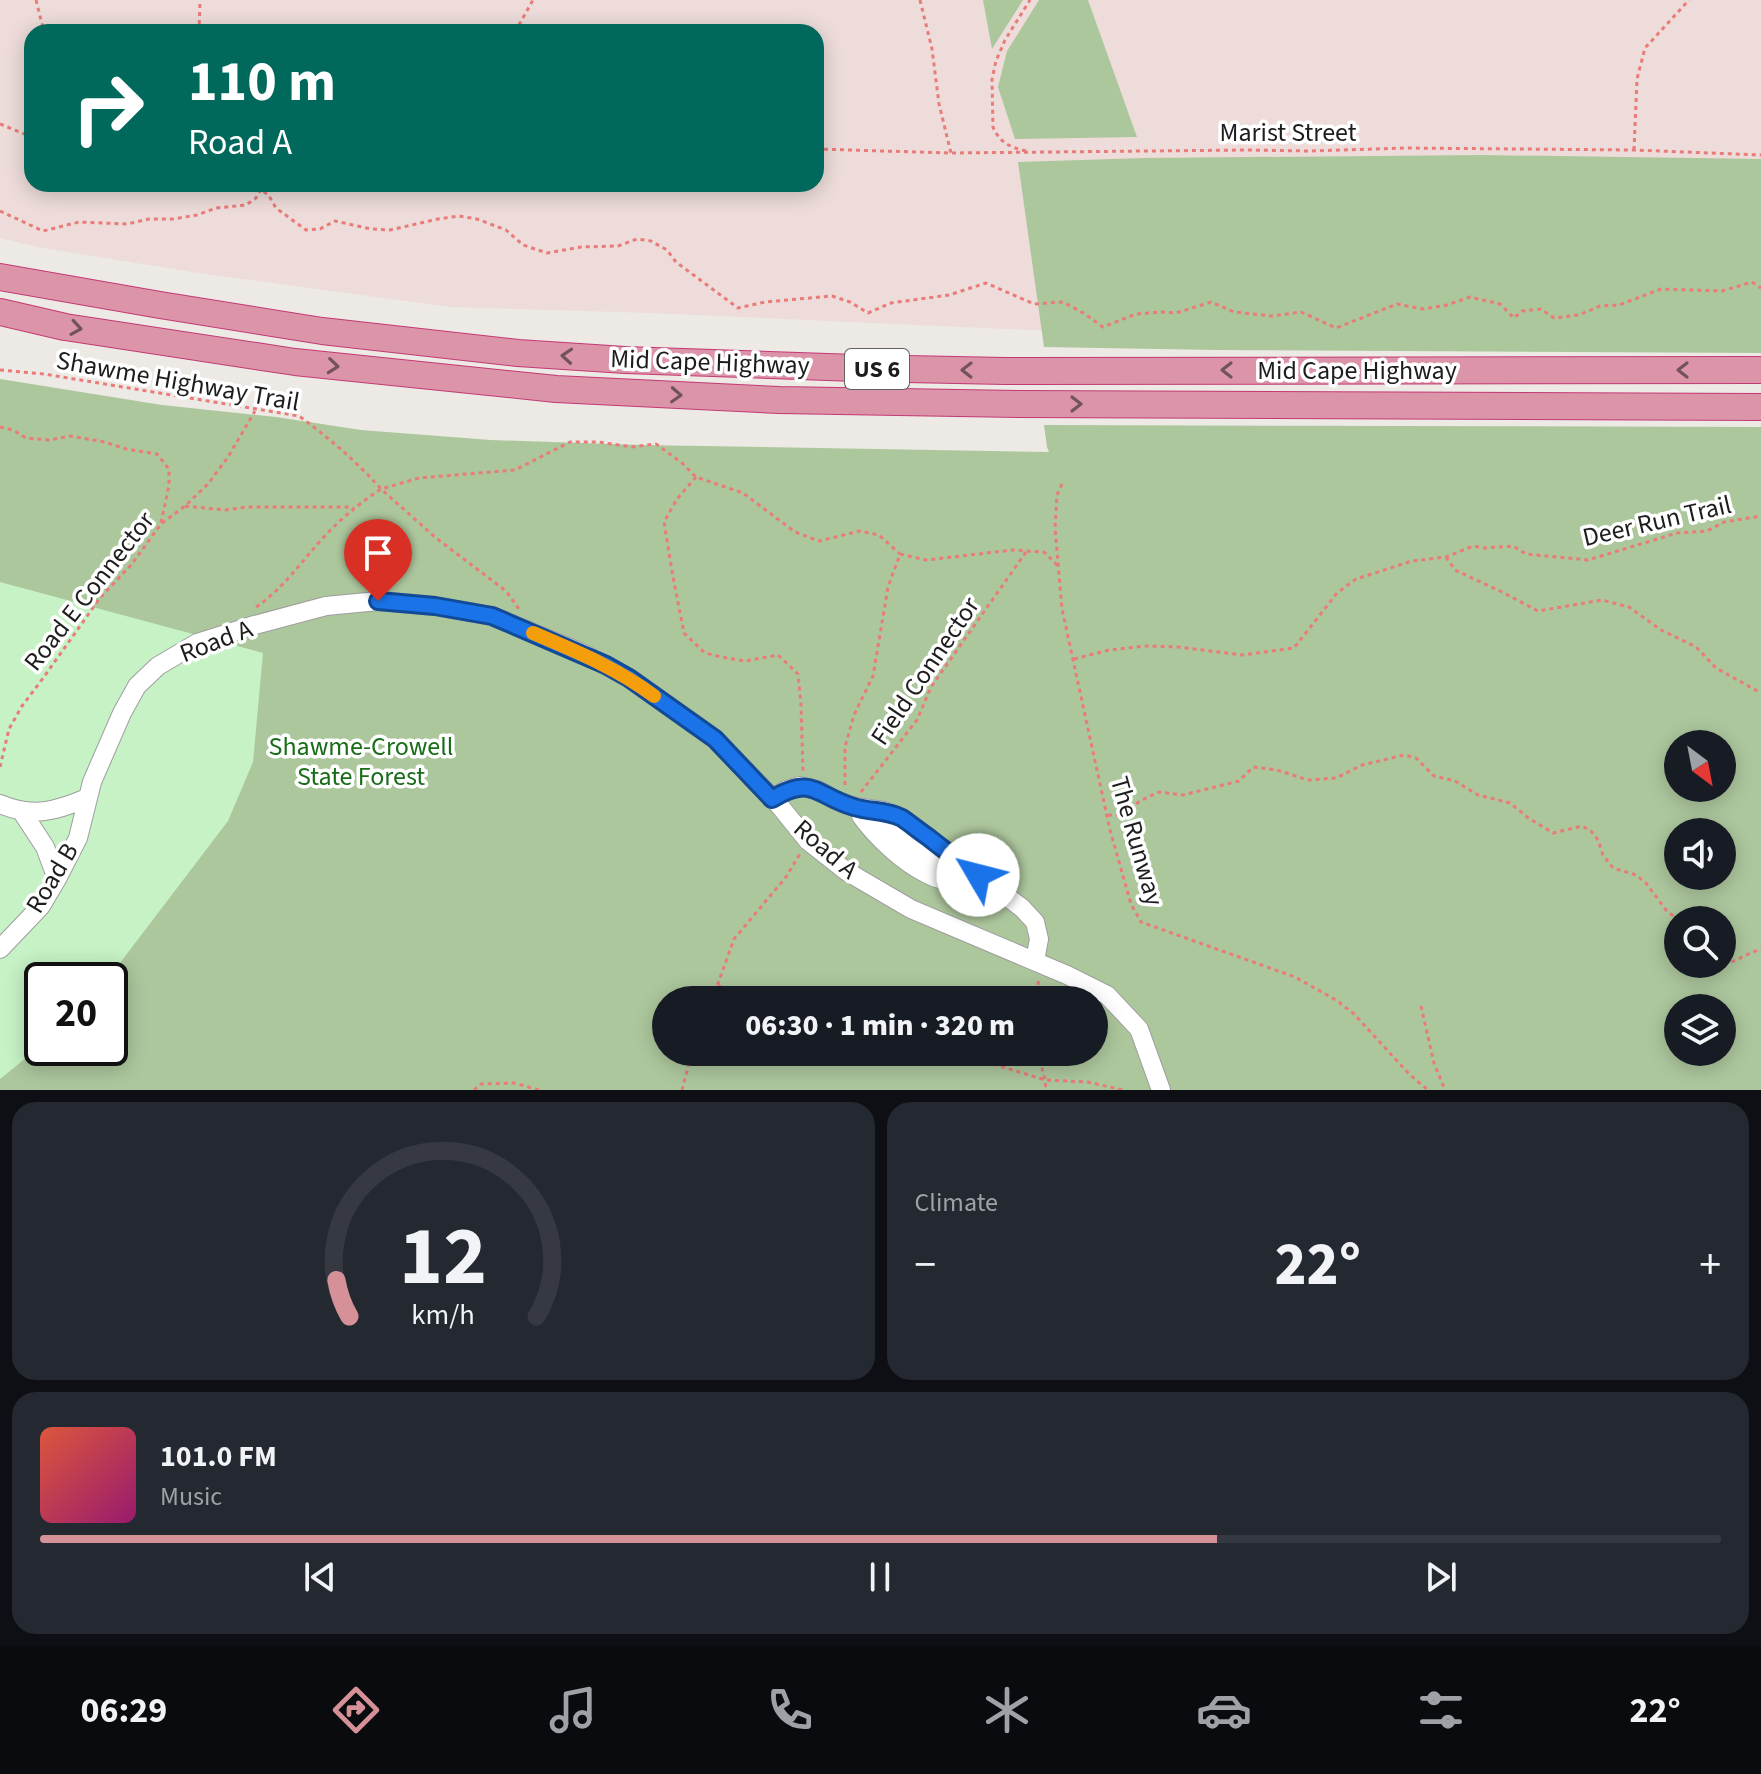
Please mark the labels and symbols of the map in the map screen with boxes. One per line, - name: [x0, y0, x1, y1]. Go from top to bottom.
- street label: Marist Street: [1220, 114, 1357, 151]
- one-way arrow: [69, 319, 83, 336]
- street label: Mid Cape Highway: [610, 340, 810, 384]
- street label: Shawme Highway Trail: [54, 341, 302, 421]
- one-way arrow: [560, 348, 573, 365]
- road number: US 6: [845, 349, 909, 389]
- street label: Mid Cape Highway: [1257, 352, 1457, 389]
- one-way arrow: [327, 358, 340, 375]
- one-way arrow: [960, 361, 973, 379]
- one-way arrow: [1220, 361, 1233, 379]
- one-way arrow: [1676, 361, 1689, 379]
- one-way arrow: [670, 386, 683, 403]
- one-way arrow: [1070, 395, 1083, 413]
- street label: Deer Run Trail: [1579, 486, 1735, 556]
- street label: Road E Connector: [15, 503, 164, 679]
- pin: [344, 519, 412, 601]
- street label: Field Connector: [862, 589, 989, 753]
- street label: Road A: [174, 610, 259, 672]
- park label: Shawme-Crowell State Forest: [269, 728, 453, 795]
- north arrow: [1664, 730, 1736, 802]
- street label: The Runway: [1101, 772, 1173, 910]
- street label: Road A: [786, 810, 867, 888]
- position arrow: [936, 833, 1020, 917]
- street label: Road B: [16, 836, 88, 920]
- speed limit sign: 20: [24, 962, 128, 1066]

